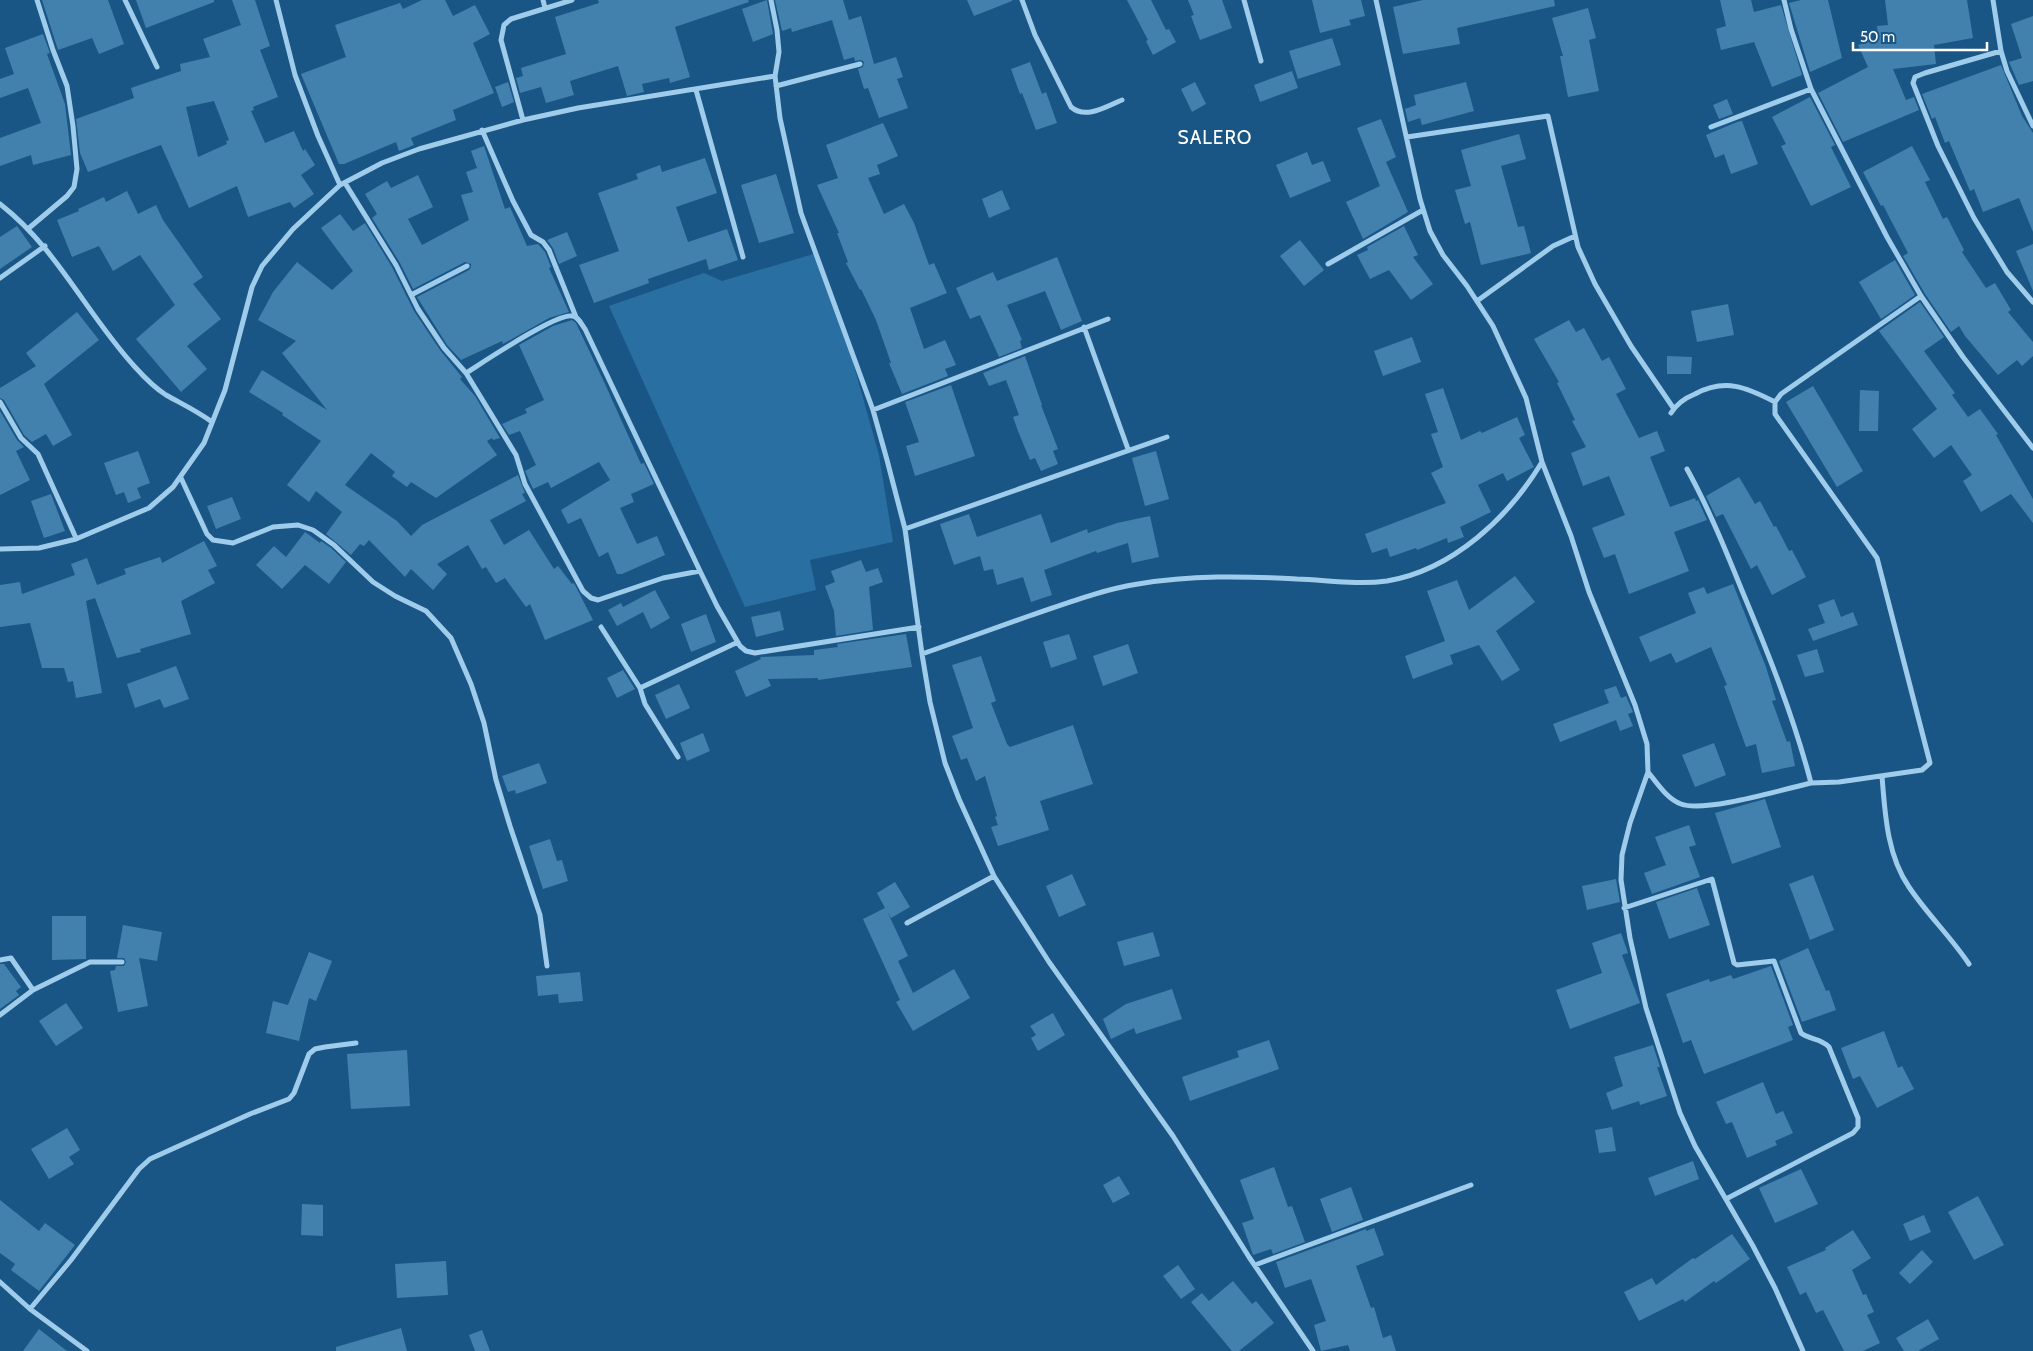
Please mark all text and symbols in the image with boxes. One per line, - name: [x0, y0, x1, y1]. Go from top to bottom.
- scale bar: [1853, 20, 1987, 52]
- text: 50 m: [1860, 28, 1895, 46]
- district label: SALERO: [1178, 126, 1252, 149]

